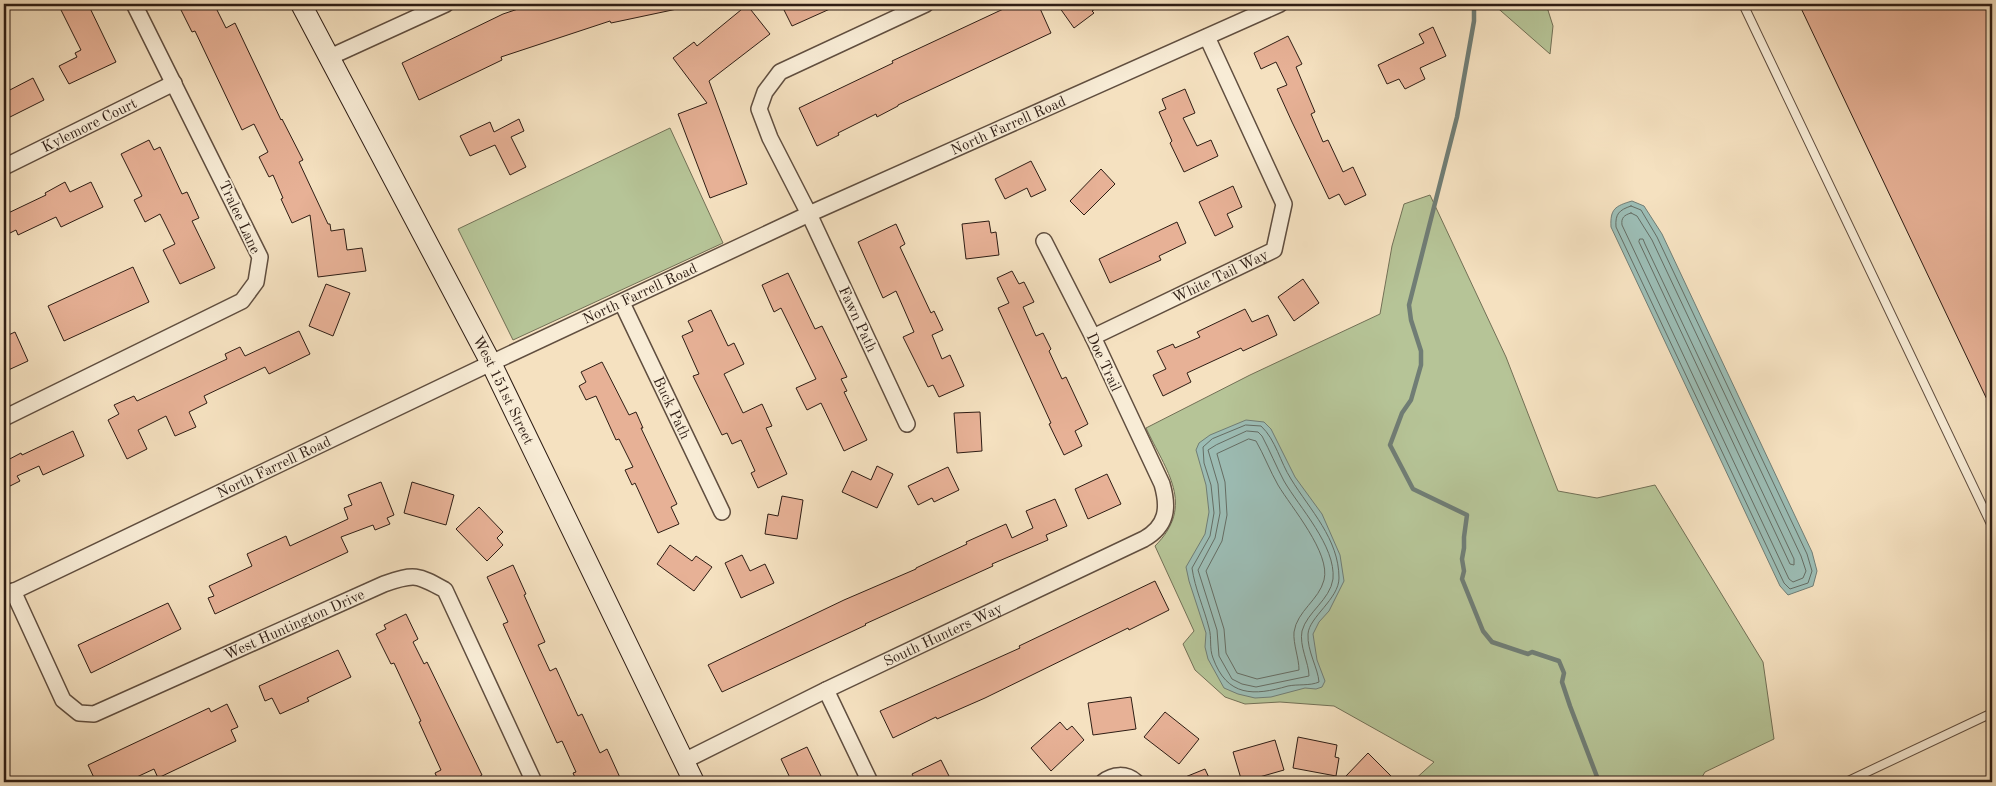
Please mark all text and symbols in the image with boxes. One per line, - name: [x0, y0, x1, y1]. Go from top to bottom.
- street label: North Farrell Road: [949, 94, 1069, 159]
- street label: Kylemore Court: [40, 97, 140, 156]
- street label: Tralee Lane: [215, 179, 262, 257]
- street label: White Tail Way: [1170, 248, 1271, 307]
- street label: North Farrell Road: [581, 261, 700, 328]
- street label: Fawn Path: [835, 285, 878, 355]
- street label: Doe Trail: [1083, 331, 1123, 394]
- street label: West 151st Street: [469, 334, 535, 447]
- street label: Buck Path: [649, 375, 692, 442]
- street label: North Farrell Road: [215, 435, 334, 502]
- street label: West Huntington Drive: [222, 588, 367, 664]
- street label: South Hunters Way: [882, 601, 1005, 670]

